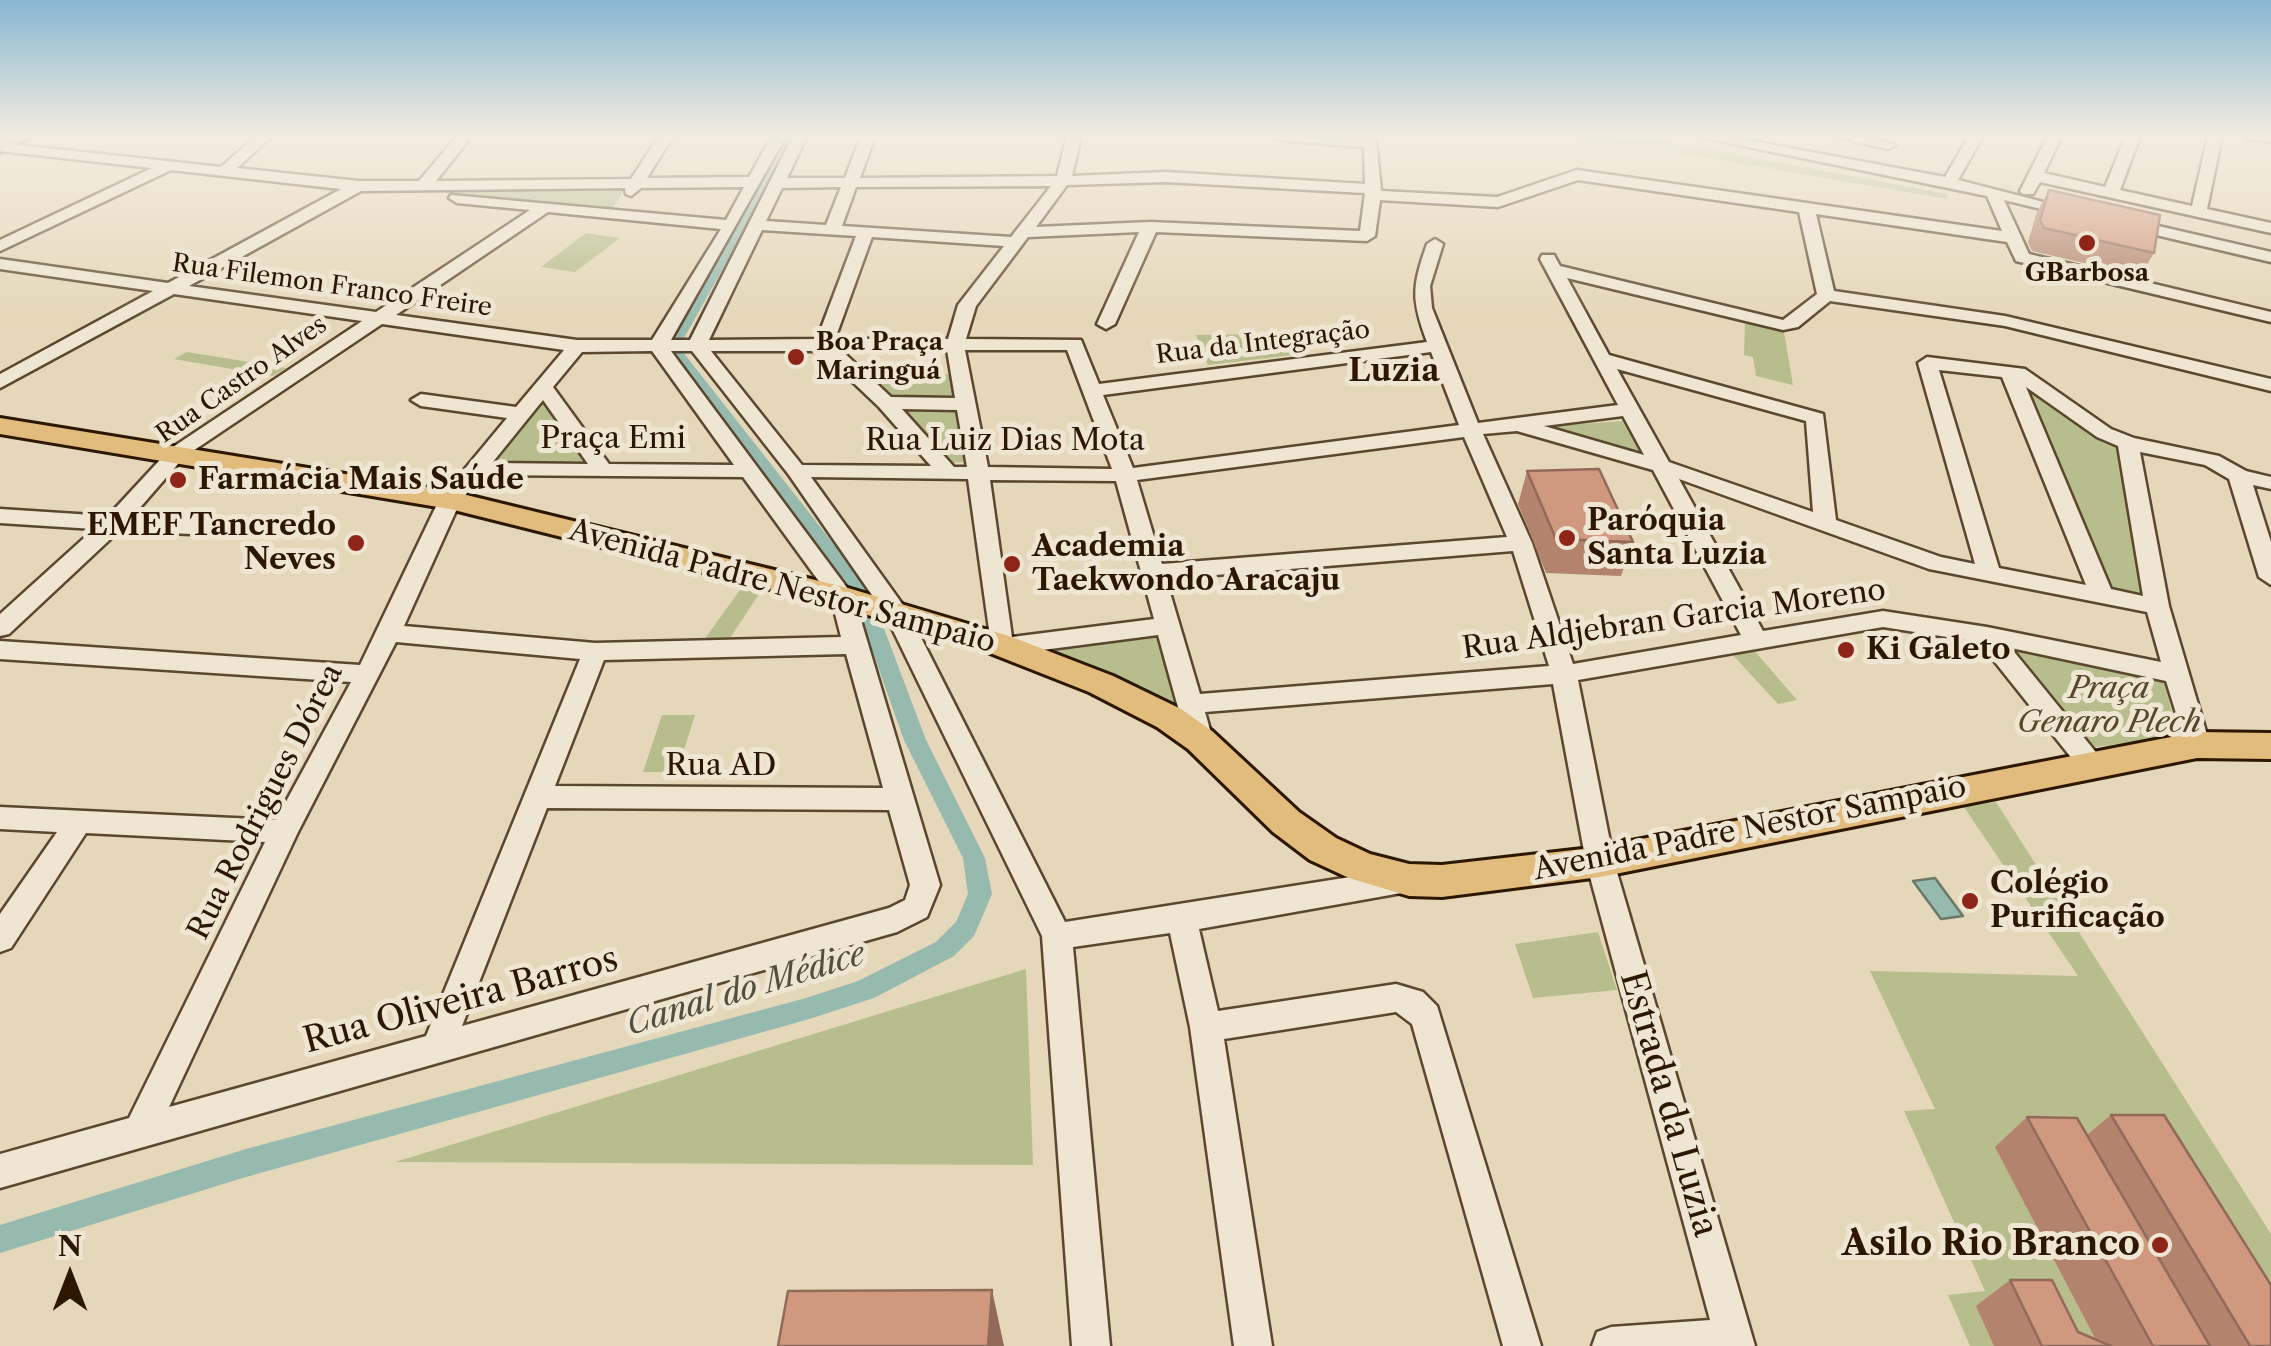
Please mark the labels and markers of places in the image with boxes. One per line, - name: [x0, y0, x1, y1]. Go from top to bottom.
- marker: GBarbosa: [2076, 232, 2098, 254]
- place label: GBarbosa: [2025, 259, 2149, 289]
- place label: Boa Praça Maringuá: [816, 328, 943, 387]
- marker: Boa Praça Maringuá: [785, 346, 807, 368]
- place label: Farmácia Mais Saúde: [198, 462, 524, 498]
- marker: Farmácia Mais Saúde: [167, 469, 189, 491]
- place label: Paróquia Santa Luzia: [1587, 503, 1766, 574]
- place label: EMEF Tancredo Neves: [86, 508, 336, 578]
- marker: Paróquia Santa Luzia: [1556, 527, 1578, 549]
- place label: Academia Taekwondo Aracaju: [1032, 529, 1340, 600]
- marker: EMEF Tancredo Neves: [345, 532, 367, 554]
- marker: Academia Taekwondo Aracaju: [1001, 553, 1023, 575]
- place label: Ki Galeto: [1866, 632, 2011, 668]
- marker: Ki Galeto: [1835, 639, 1857, 661]
- place label: Colégio Purificação: [1990, 866, 2165, 936]
- marker: Colégio Purificação: [1959, 890, 1981, 912]
- place label: Asilo Rio Branco: [1842, 1224, 2140, 1266]
- marker: Asilo Rio Branco: [2149, 1234, 2171, 1256]

